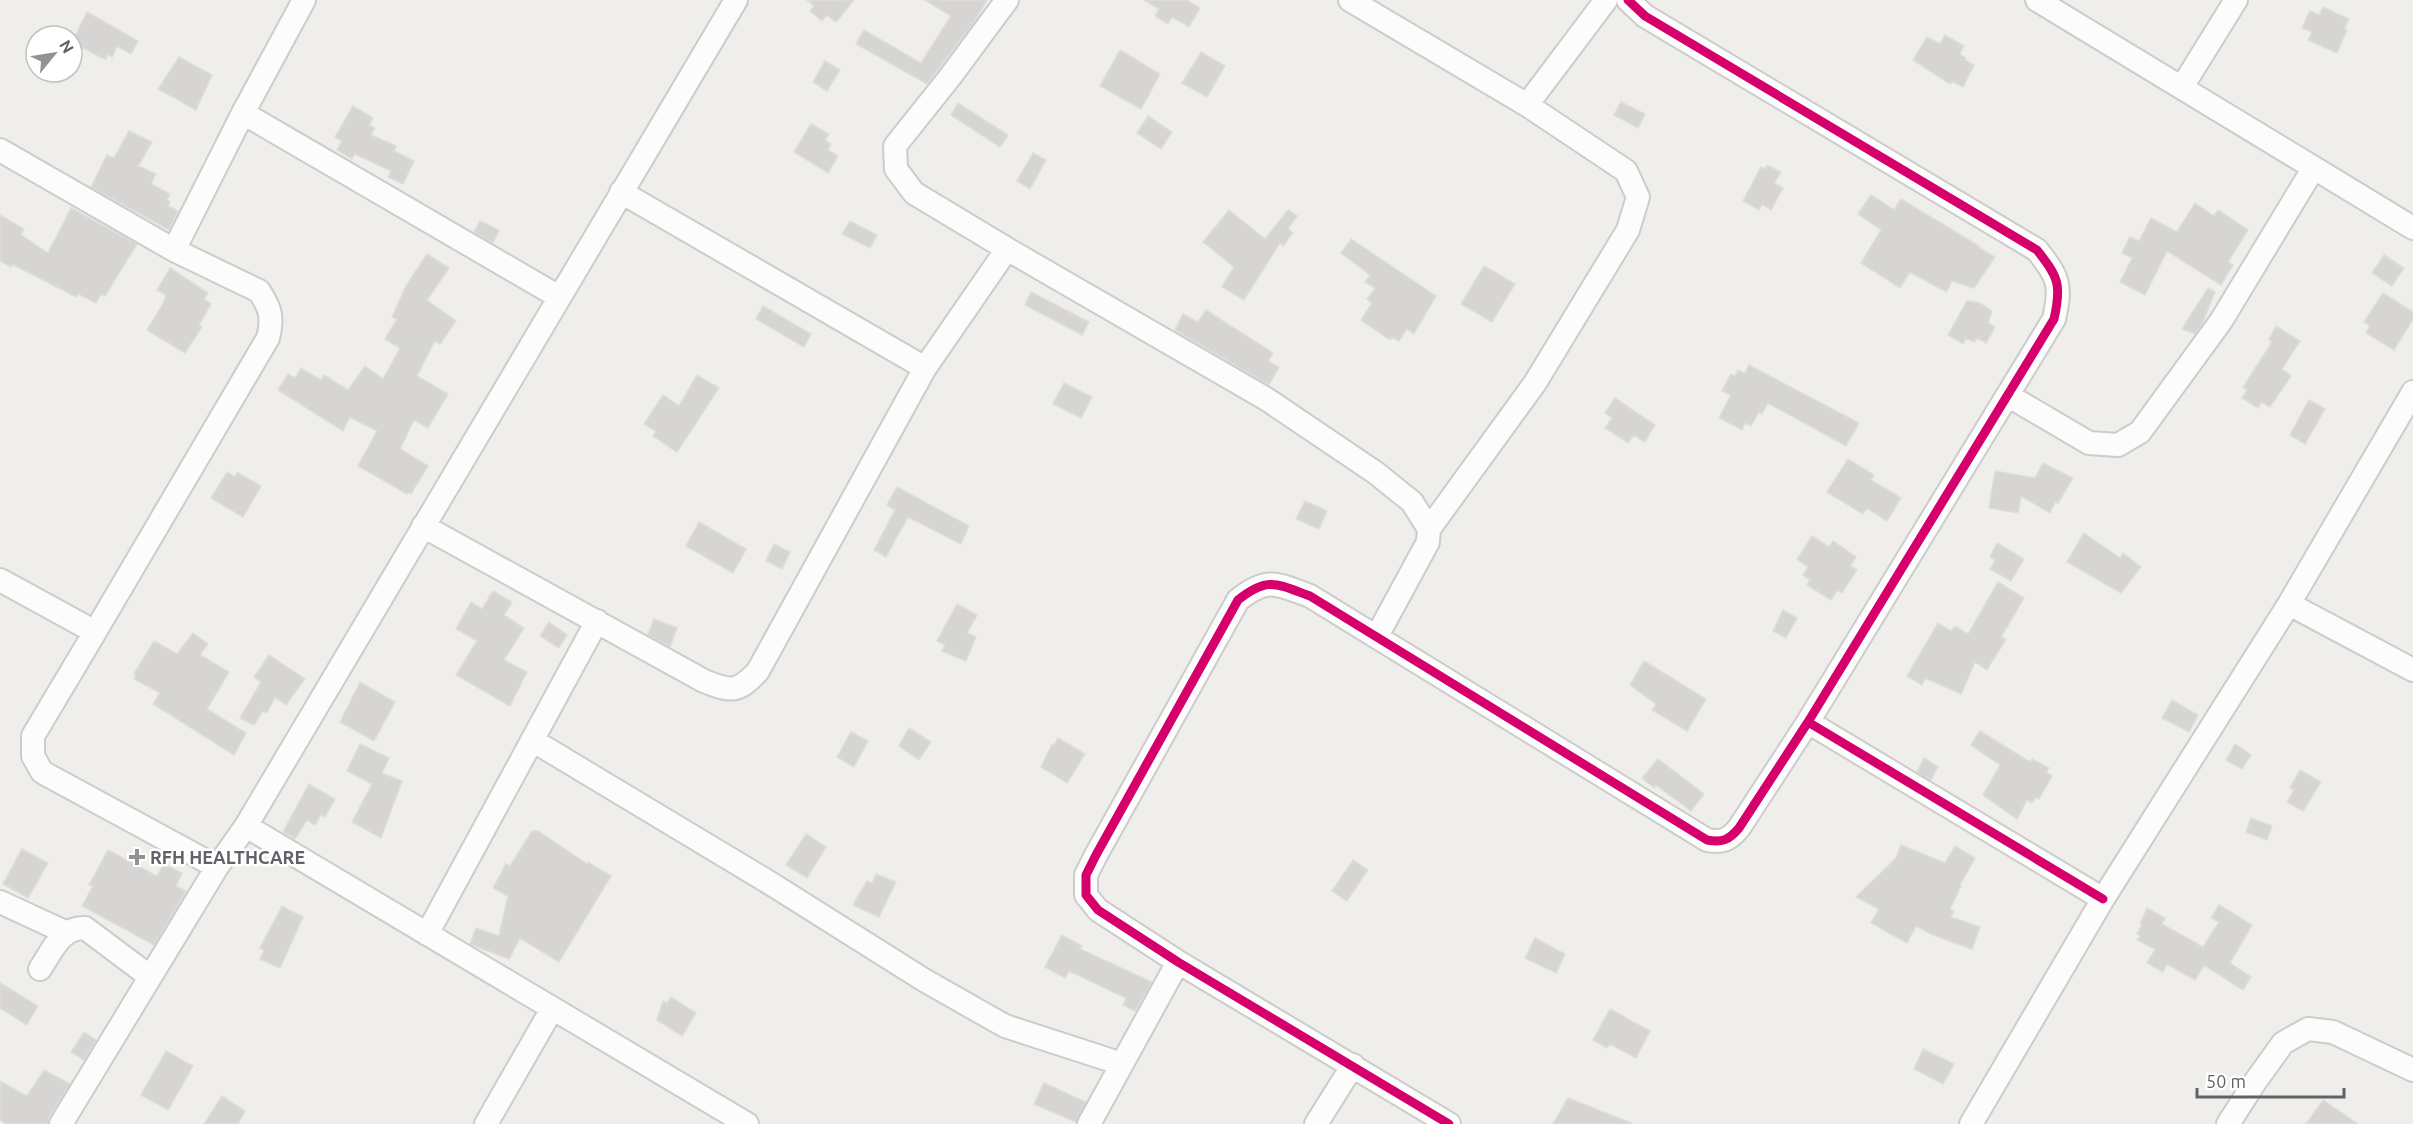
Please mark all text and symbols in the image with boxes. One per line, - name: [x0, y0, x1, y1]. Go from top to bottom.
- north arrow: [24, 24, 84, 84]
- text: N: [56, 37, 78, 56]
- place label: RFH HEALTHCARE: [150, 847, 305, 867]
- marker: RFH HEALTHCARE: [128, 848, 146, 866]
- scale bar: [2197, 1061, 2344, 1099]
- text: 50 m: [2206, 1071, 2246, 1091]

